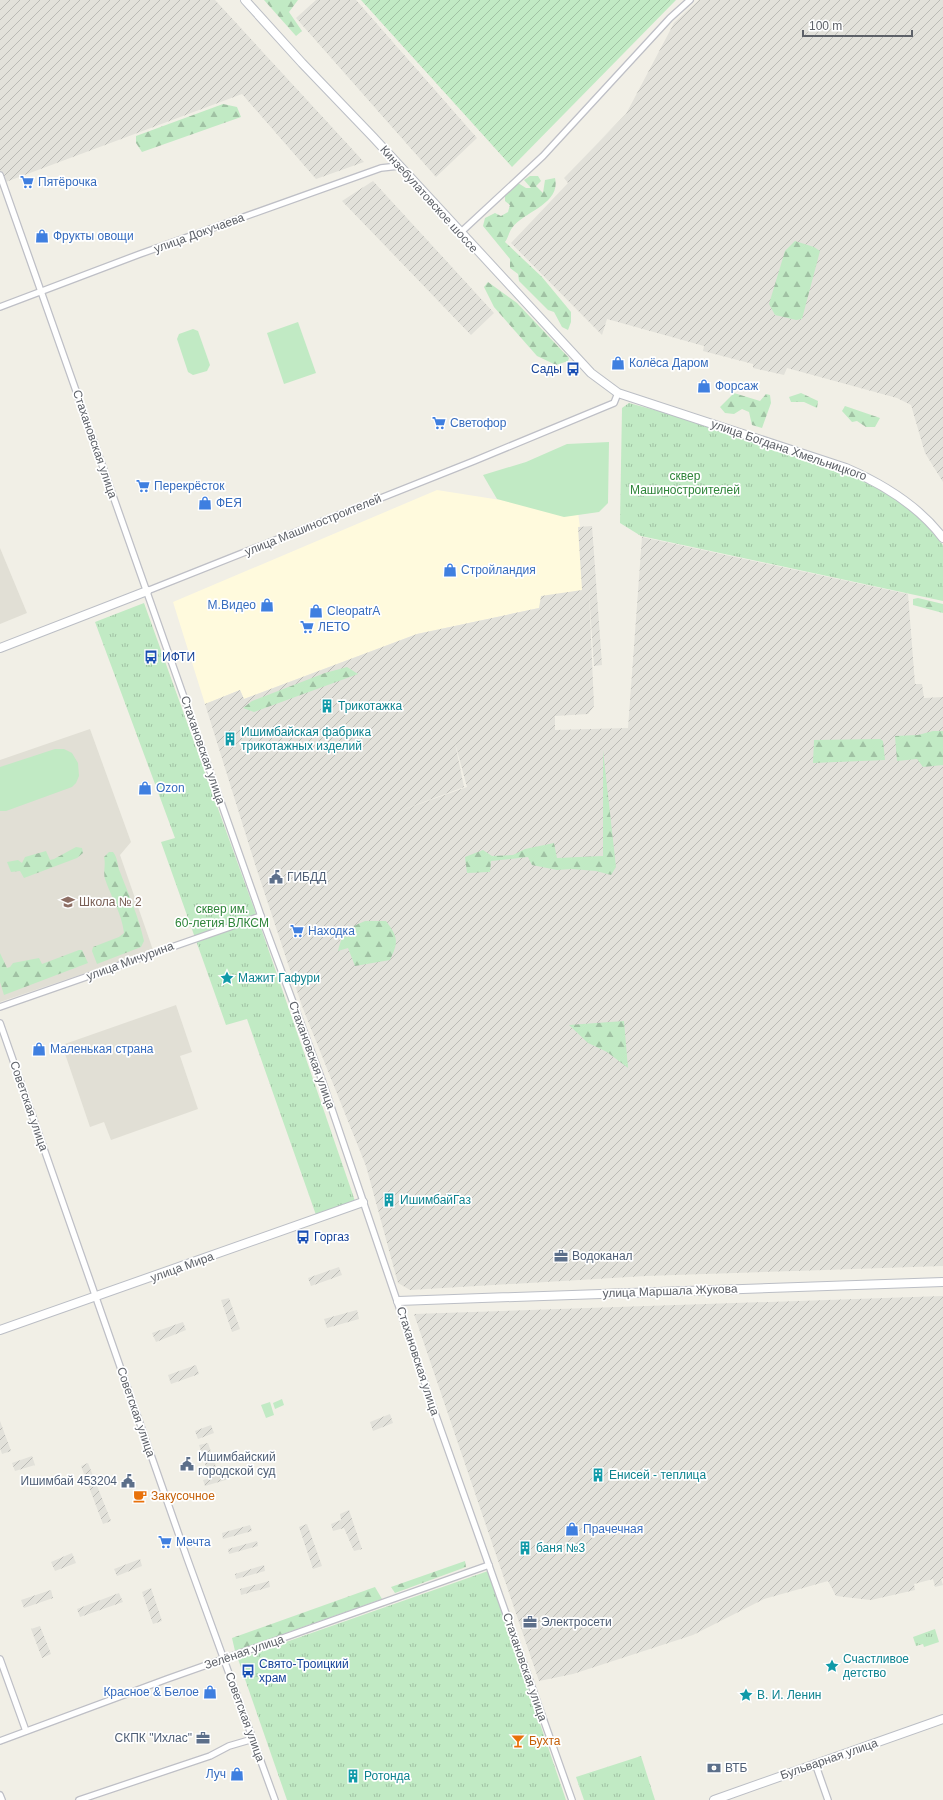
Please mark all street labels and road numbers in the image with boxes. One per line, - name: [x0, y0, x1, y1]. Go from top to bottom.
- street label: Кинзебулатовское шоссе: [377, 143, 481, 256]
- street label: улица Докучаева: [152, 210, 246, 256]
- street label: Стахановская улица: [70, 388, 120, 500]
- street label: улица Богдана Хмельницкого: [709, 417, 869, 483]
- street label: улица Машиностроителей: [243, 491, 383, 559]
- street label: Стахановская улица: [178, 694, 228, 806]
- street label: улица Мичурина: [84, 939, 176, 983]
- street label: Стахановская улица: [286, 999, 338, 1111]
- street label: Советская улица: [7, 1059, 51, 1153]
- street label: улица Мира: [148, 1249, 216, 1285]
- street label: улица Маршала Жукова: [602, 1282, 738, 1300]
- street label: Стахановская улица: [394, 1305, 442, 1418]
- street label: Советская улица: [114, 1365, 158, 1459]
- street label: Стахановская улица: [500, 1611, 550, 1723]
- street label: Зелёная улица: [202, 1632, 286, 1672]
- street label: Советская улица: [222, 1670, 268, 1764]
- street label: Бульварная улица: [778, 1736, 880, 1782]

